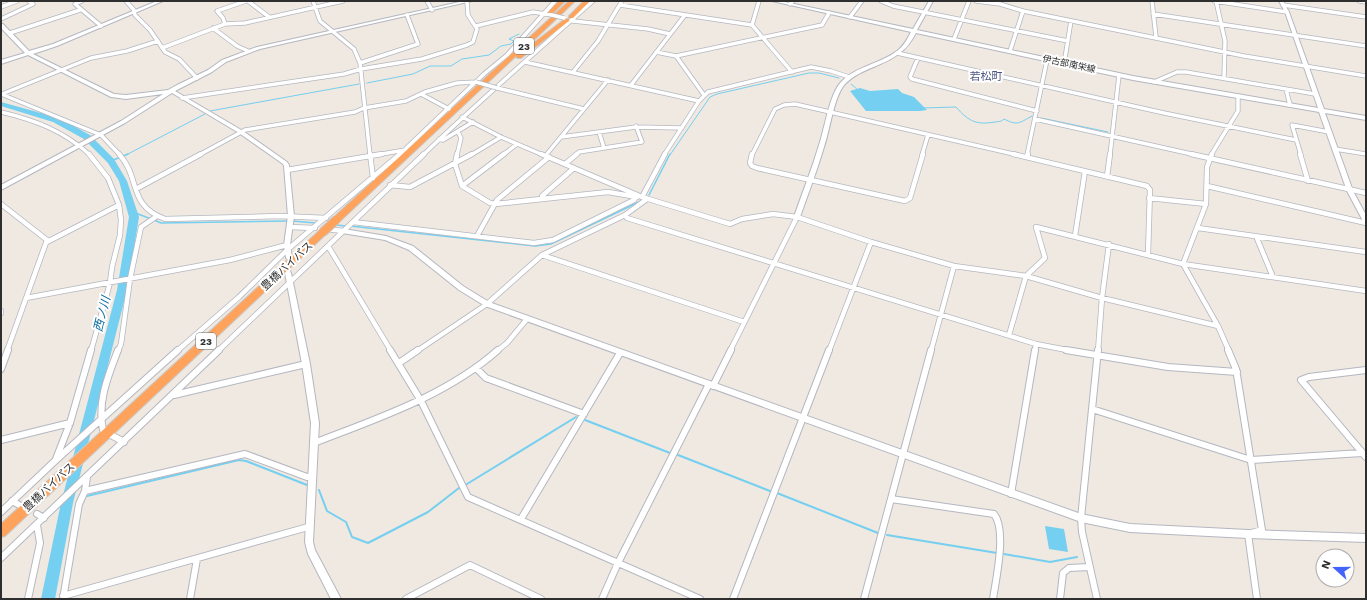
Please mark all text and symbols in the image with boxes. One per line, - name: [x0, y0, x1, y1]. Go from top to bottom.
- road number: 23: [514, 38, 534, 54]
- street label: 伊古部南栄線: [1041, 53, 1097, 75]
- district label: 若松町: [970, 70, 1003, 83]
- street label: 豊橋バイパス: [259, 239, 315, 293]
- water label: 西ノ川: [91, 293, 114, 333]
- road number: 23: [196, 333, 216, 349]
- street label: 豊橋バイパス: [21, 460, 77, 514]
- north arrow: [1315, 548, 1355, 588]
- text: N: [1319, 558, 1334, 571]

